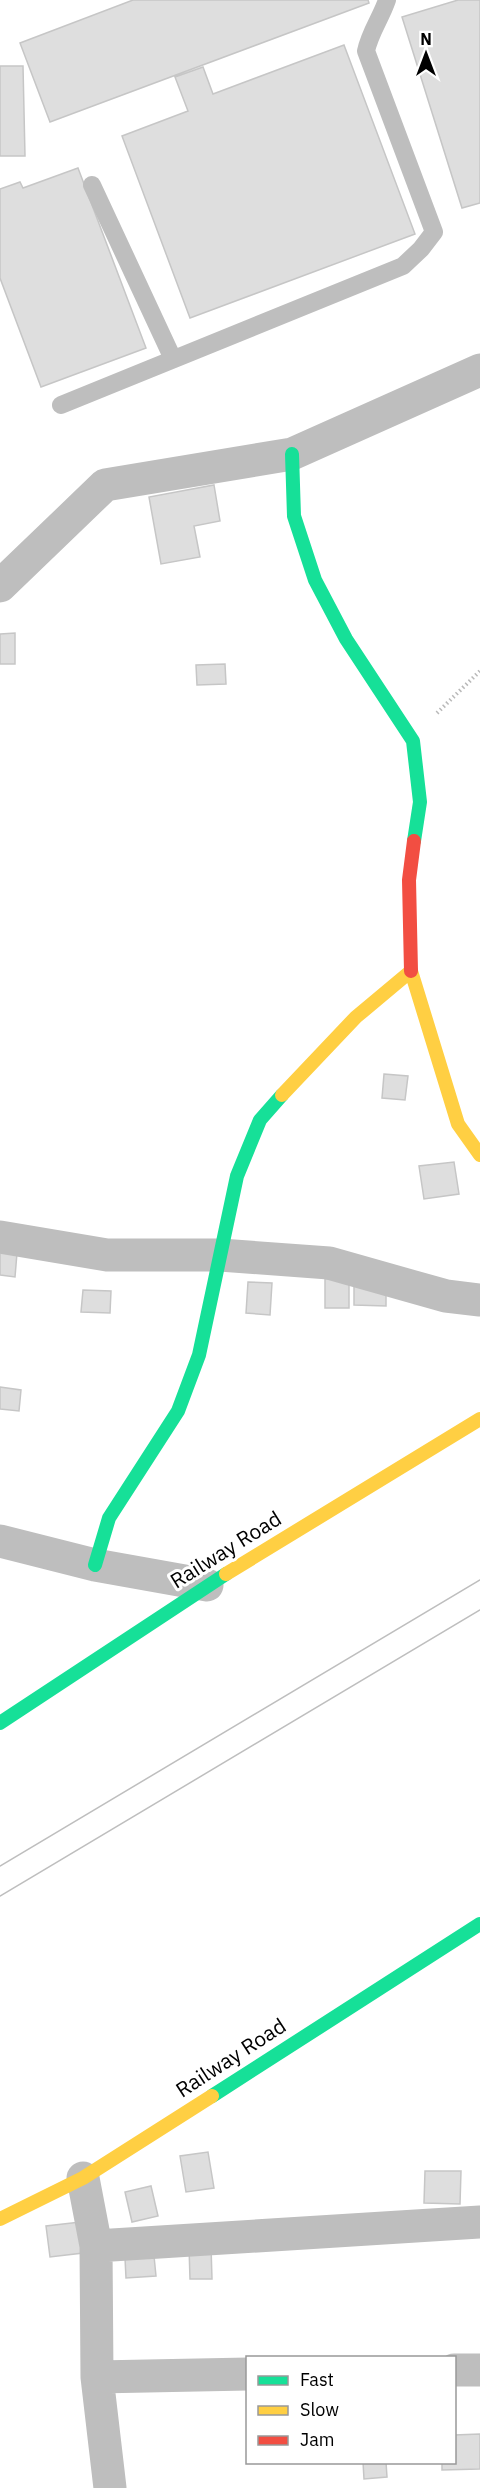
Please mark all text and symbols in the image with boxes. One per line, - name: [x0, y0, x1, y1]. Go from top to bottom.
- north arrow: [396, 24, 456, 84]
- text: N: [420, 29, 432, 49]
- street label: Railway Road: [165, 1504, 286, 1594]
- street label: Railway Road: [170, 2011, 291, 2103]
- legend: [246, 2356, 456, 2464]
- text: Fast: [300, 2368, 334, 2391]
- text: Slow: [300, 2398, 339, 2421]
- text: Jam: [300, 2428, 335, 2451]

